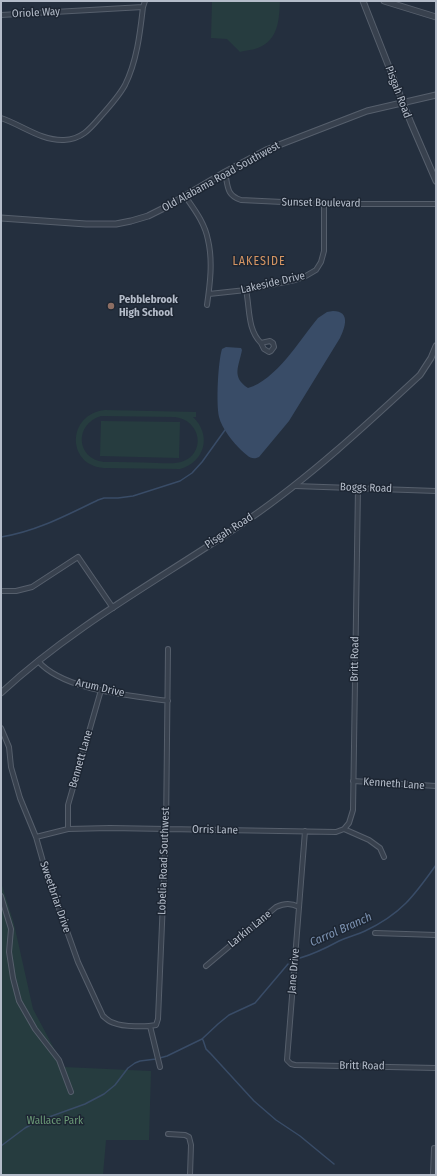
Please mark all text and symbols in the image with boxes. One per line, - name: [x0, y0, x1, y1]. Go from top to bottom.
- street label: Oriole Way: [12, 5, 60, 21]
- street label: Pisgah Road: [382, 64, 414, 120]
- street label: Old Alabama Road Southwest: [160, 139, 282, 215]
- street label: Sunset Boulevard: [282, 196, 360, 210]
- district label: LAKESIDE: [232, 255, 286, 269]
- street label: Lakeside Drive: [240, 269, 306, 297]
- place label: Pebblebrook High School: [119, 293, 178, 319]
- marker: Pebblebrook High School: [106, 301, 116, 311]
- street label: Boggs Road: [340, 480, 392, 496]
- street label: Pisgah Road: [202, 511, 256, 551]
- street label: Britt Road: [348, 636, 362, 682]
- street label: Arum Drive: [74, 676, 126, 700]
- street label: Bennett Lane: [66, 728, 96, 790]
- street label: Kenneth Lane: [363, 775, 425, 793]
- street label: Lobelia Road Southwest: [156, 807, 172, 915]
- street label: Orris Lane: [192, 823, 238, 837]
- street label: Sweetbriar Drive: [37, 860, 73, 934]
- street label: Larkin Lane: [226, 908, 274, 950]
- water label: Carrol Branch: [308, 910, 374, 950]
- street label: Jane Drive: [285, 948, 303, 994]
- street label: Britt Road: [339, 1059, 385, 1073]
- park label: Wallace Park: [27, 1114, 83, 1128]

